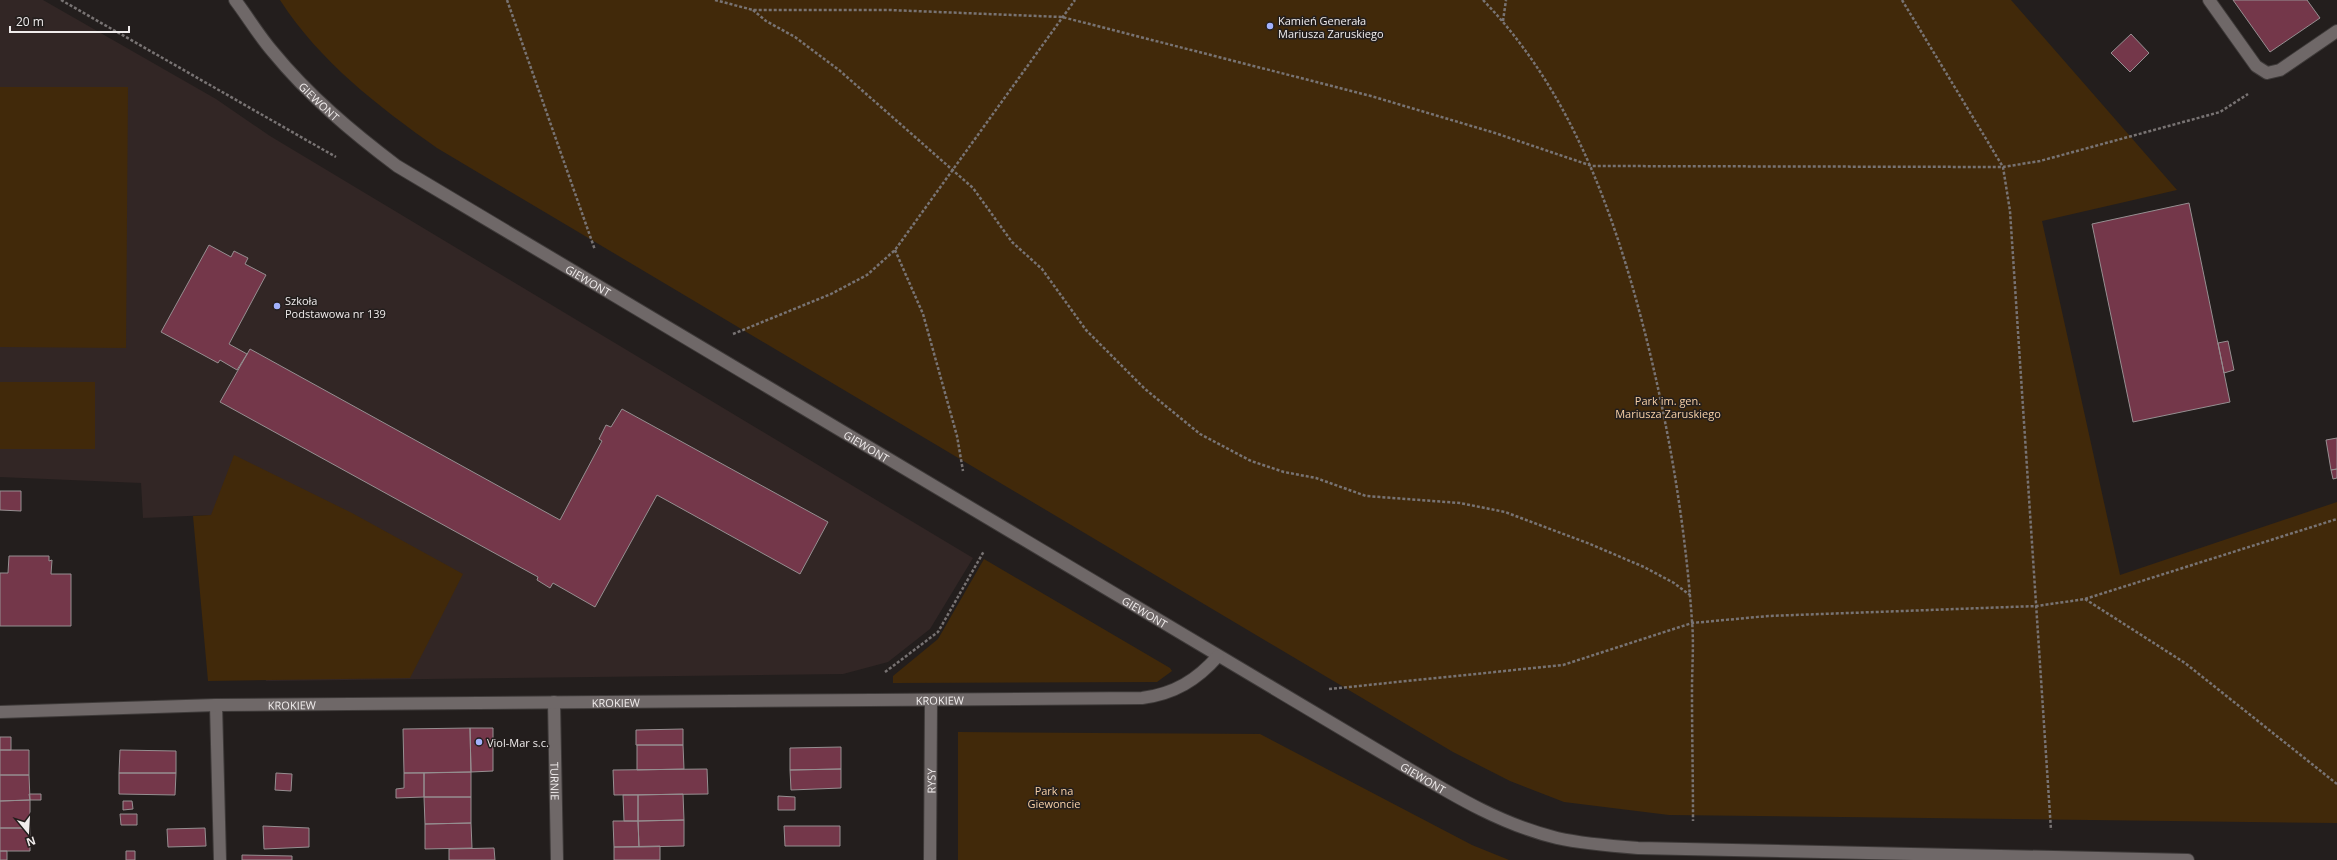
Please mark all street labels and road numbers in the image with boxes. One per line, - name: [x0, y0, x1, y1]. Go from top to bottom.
- street label: GIEWONT: [296, 78, 343, 124]
- street label: GIEWONT: [563, 261, 614, 299]
- street label: GIEWONT: [841, 427, 892, 465]
- street label: GIEWONT: [1120, 592, 1170, 631]
- street label: KROKIEW: [916, 692, 964, 707]
- street label: KROKIEW: [592, 694, 640, 710]
- street label: KROKIEW: [268, 697, 316, 712]
- street label: GIEWONT: [1398, 758, 1449, 797]
- street label: TURNIE: [548, 762, 563, 800]
- street label: RYSY: [923, 768, 938, 794]

